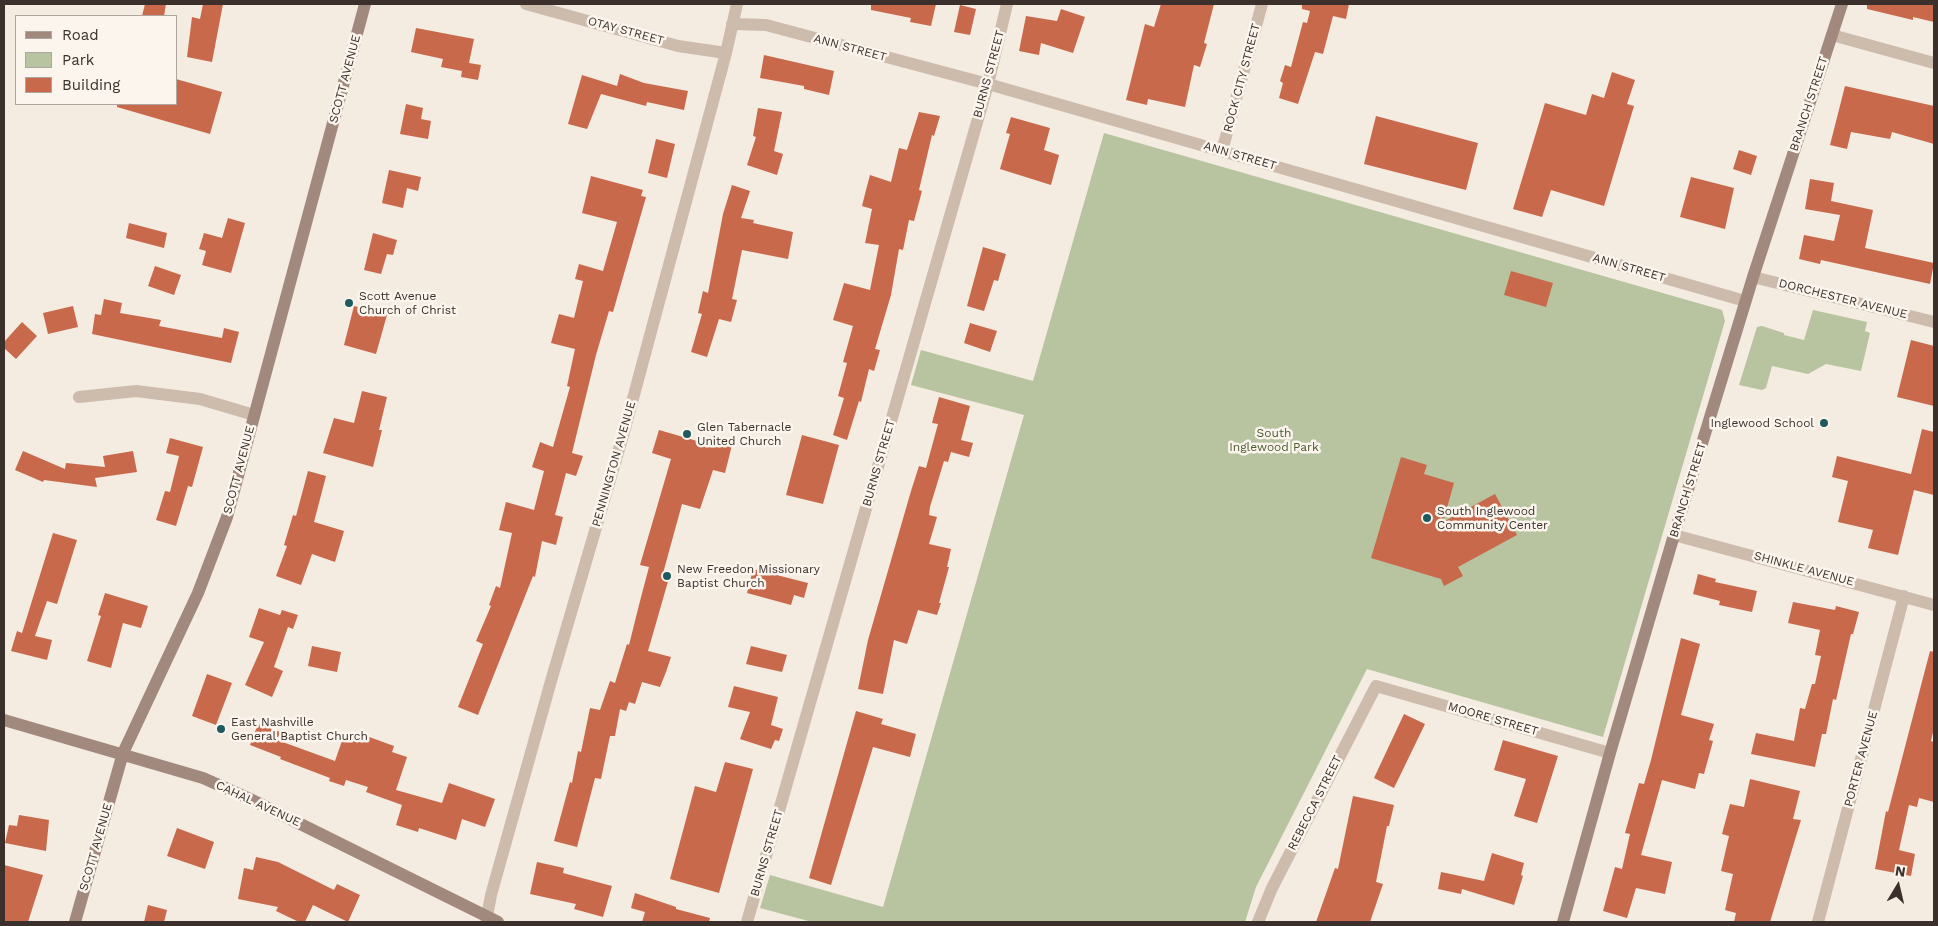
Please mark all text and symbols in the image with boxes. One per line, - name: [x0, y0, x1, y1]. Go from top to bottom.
- street label: OTAY STREET: [586, 14, 666, 48]
- legend: [15, 15, 178, 105]
- street label: ROCK CITY STREET: [1221, 22, 1263, 134]
- text: Road: [62, 26, 99, 44]
- street label: BURNS STREET: [970, 29, 1008, 119]
- street label: ANN STREET: [812, 31, 888, 65]
- street label: SCOTT AVENUE: [326, 33, 364, 125]
- text: Park: [62, 51, 94, 69]
- street label: BRANCH STREET: [1787, 55, 1831, 153]
- text: Building: [62, 76, 120, 94]
- street label: ANN STREET: [1202, 139, 1278, 173]
- street label: ANN STREET: [1591, 251, 1667, 285]
- street label: DORCHESTER AVENUE: [1777, 276, 1909, 322]
- place label: Scott Avenue Church of Christ: [359, 289, 456, 317]
- marker: Scott Avenue Church of Christ: [343, 297, 355, 309]
- street label: PENNINGTON AVENUE: [589, 400, 639, 528]
- place label: Inglewood School: [1710, 416, 1814, 430]
- marker: Inglewood School: [1818, 417, 1830, 429]
- street label: BURNS STREET: [860, 418, 898, 508]
- place label: Glen Tabernacle United Church: [697, 420, 792, 448]
- street label: SCOTT AVENUE: [220, 424, 258, 516]
- park label: South Inglewood Park: [1229, 426, 1319, 454]
- marker: Glen Tabernacle United Church: [681, 428, 693, 440]
- street label: BRANCH STREET: [1667, 441, 1709, 539]
- place label: South Inglewood Community Center: [1437, 504, 1548, 532]
- marker: South Inglewood Community Center: [1421, 512, 1433, 524]
- street label: SHINKLE AVENUE: [1752, 549, 1856, 589]
- place label: New Freedon Missionary Baptist Church: [677, 562, 820, 590]
- marker: New Freedon Missionary Baptist Church: [661, 570, 673, 582]
- street label: MOORE STREET: [1446, 699, 1540, 739]
- street label: PORTER AVENUE: [1841, 710, 1881, 808]
- place label: East Nashville General Baptist Church: [231, 715, 368, 743]
- marker: East Nashville General Baptist Church: [215, 723, 227, 735]
- street label: REBECCA STREET: [1285, 753, 1345, 853]
- street label: CAHAL AVENUE: [213, 778, 303, 830]
- street label: SCOTT AVENUE: [77, 801, 115, 893]
- street label: BURNS STREET: [748, 808, 786, 898]
- north arrow: [1873, 861, 1923, 911]
- text: N: [1894, 862, 1907, 880]

